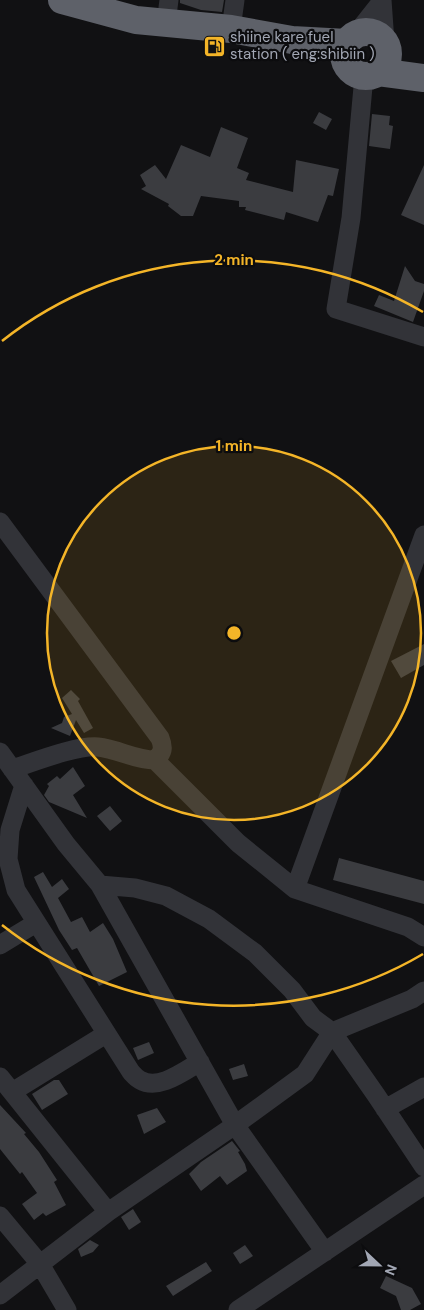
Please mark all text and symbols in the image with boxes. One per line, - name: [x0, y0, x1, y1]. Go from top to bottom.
- place label: shiine kare fuel station ( eng:shibiin ): [230, 27, 375, 64]
- fuel station icon: shiine kare fuel station ( eng:shibiin ): [202, 34, 226, 58]
- text: 2 min: [214, 250, 254, 270]
- text: 1 min: [216, 436, 252, 456]
- centre of rings: [225, 624, 243, 642]
- north arrow: [354, 1240, 404, 1290]
- text: N: [381, 1262, 401, 1278]

